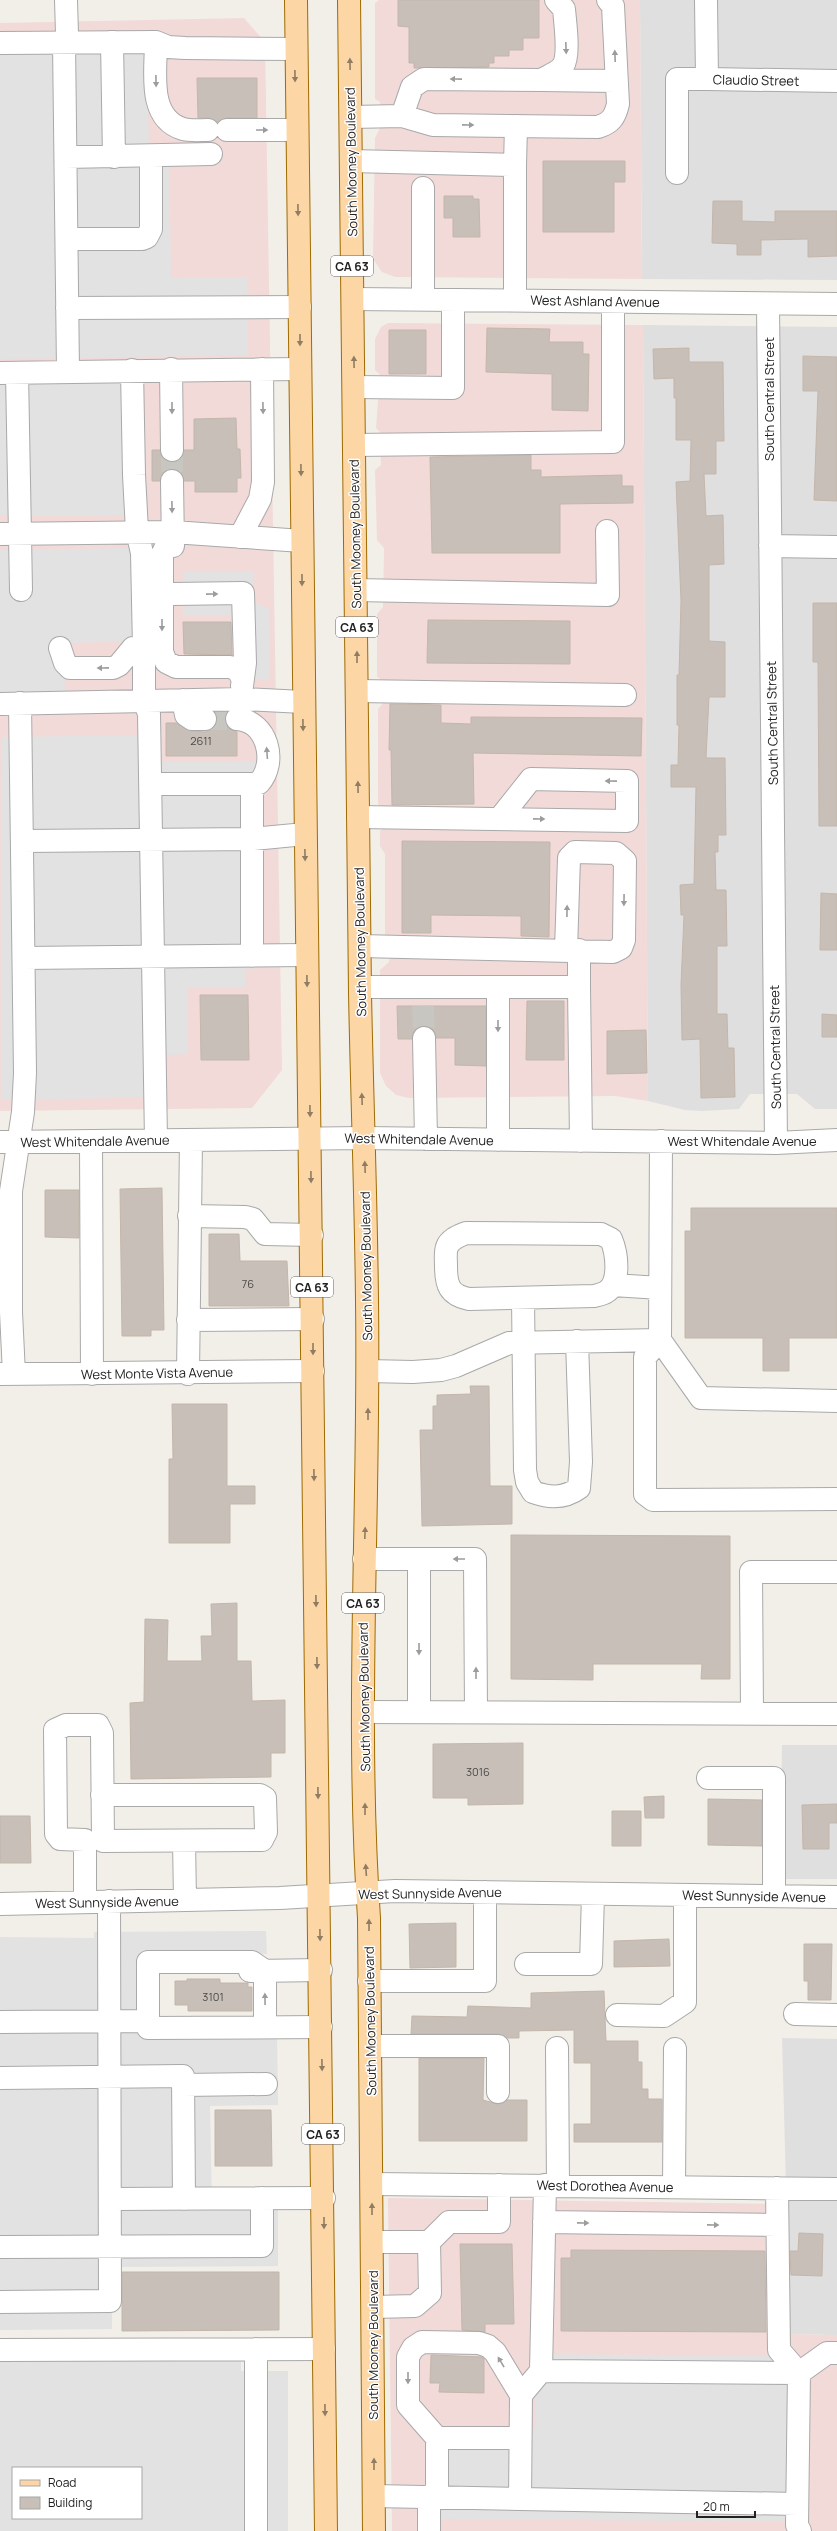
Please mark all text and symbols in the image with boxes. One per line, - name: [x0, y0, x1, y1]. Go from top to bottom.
- one-way arrow: [563, 42, 569, 55]
- one-way arrow: [611, 50, 618, 62]
- one-way arrow: [347, 57, 353, 70]
- one-way arrow: [292, 70, 299, 82]
- street label: Claudio Street: [713, 70, 799, 90]
- one-way arrow: [153, 75, 160, 87]
- one-way arrow: [449, 76, 462, 82]
- street label: South Mooney Boulevard: [341, 87, 361, 237]
- one-way arrow: [462, 122, 474, 129]
- one-way arrow: [256, 127, 269, 133]
- one-way arrow: [295, 204, 301, 217]
- road number: CA 63: [331, 256, 373, 276]
- street label: West Ashland Avenue: [530, 291, 660, 311]
- one-way arrow: [297, 334, 303, 347]
- street label: South Central Street: [760, 337, 778, 461]
- one-way arrow: [350, 356, 357, 368]
- one-way arrow: [169, 402, 175, 415]
- one-way arrow: [260, 402, 266, 415]
- street label: South Mooney Boulevard: [345, 459, 365, 609]
- one-way arrow: [298, 464, 304, 477]
- one-way arrow: [169, 501, 176, 513]
- one-way arrow: [299, 574, 305, 587]
- one-way arrow: [206, 590, 218, 597]
- road number: CA 63: [336, 617, 378, 637]
- one-way arrow: [159, 619, 165, 632]
- one-way arrow: [354, 650, 360, 663]
- street label: South Central Street: [762, 661, 782, 785]
- one-way arrow: [96, 665, 109, 671]
- one-way arrow: [300, 719, 306, 732]
- house number: 2611: [190, 733, 212, 748]
- one-way arrow: [263, 747, 270, 759]
- one-way arrow: [604, 778, 617, 784]
- one-way arrow: [355, 780, 361, 793]
- one-way arrow: [533, 816, 546, 822]
- one-way arrow: [302, 849, 308, 862]
- street label: South Mooney Boulevard: [350, 867, 370, 1017]
- one-way arrow: [621, 894, 627, 907]
- one-way arrow: [564, 904, 570, 917]
- one-way arrow: [304, 975, 310, 988]
- street label: South Central Street: [765, 985, 785, 1109]
- one-way arrow: [495, 1020, 501, 1033]
- one-way arrow: [359, 1093, 366, 1105]
- one-way arrow: [306, 1105, 313, 1117]
- street label: West Whitendale Avenue: [344, 1129, 494, 1149]
- street label: West Whitendale Avenue: [20, 1131, 170, 1151]
- street label: West Whitendale Avenue: [667, 1132, 817, 1150]
- one-way arrow: [361, 1161, 368, 1173]
- one-way arrow: [308, 1171, 314, 1184]
- street label: South Mooney Boulevard: [356, 1191, 376, 1341]
- house number: 76: [242, 1276, 254, 1291]
- road number: CA 63: [291, 1277, 333, 1297]
- one-way arrow: [310, 1343, 316, 1356]
- street label: West Monte Vista Avenue: [81, 1363, 234, 1383]
- one-way arrow: [365, 1407, 371, 1420]
- one-way arrow: [311, 1469, 317, 1482]
- one-way arrow: [362, 1527, 369, 1539]
- one-way arrow: [452, 1556, 465, 1562]
- road number: CA 63: [342, 1593, 384, 1613]
- one-way arrow: [313, 1595, 319, 1608]
- street label: South Mooney Boulevard: [354, 1622, 374, 1772]
- one-way arrow: [416, 1643, 422, 1656]
- one-way arrow: [314, 1657, 320, 1670]
- one-way arrow: [473, 1666, 479, 1679]
- house number: 3016: [466, 1764, 490, 1779]
- one-way arrow: [315, 1787, 321, 1800]
- one-way arrow: [362, 1802, 368, 1815]
- one-way arrow: [362, 1864, 369, 1876]
- street label: West Sunnyside Avenue: [358, 1883, 502, 1903]
- street label: West Sunnyside Avenue: [682, 1886, 826, 1906]
- street label: West Sunnyside Avenue: [35, 1892, 179, 1912]
- one-way arrow: [366, 1918, 372, 1931]
- one-way arrow: [317, 1929, 323, 1942]
- street label: South Mooney Boulevard: [360, 1946, 380, 2096]
- house number: 3101: [202, 1989, 224, 2004]
- one-way arrow: [262, 1992, 268, 2005]
- one-way arrow: [319, 2059, 325, 2072]
- road number: CA 63: [302, 2124, 344, 2144]
- street label: West Dorothea Avenue: [536, 2176, 674, 2196]
- one-way arrow: [369, 2202, 375, 2215]
- one-way arrow: [321, 2217, 327, 2230]
- one-way arrow: [577, 2220, 590, 2226]
- one-way arrow: [707, 2221, 719, 2228]
- street label: South Mooney Boulevard: [364, 2270, 382, 2420]
- one-way arrow: [498, 2356, 505, 2368]
- one-way arrow: [405, 2372, 411, 2385]
- one-way arrow: [322, 2404, 328, 2417]
- one-way arrow: [371, 2457, 377, 2470]
- legend: [12, 2467, 142, 2519]
- text: Road: [48, 2474, 76, 2491]
- scale bar: [697, 2493, 755, 2519]
- text: Building: [48, 2494, 92, 2511]
- text: 20 m: [703, 2498, 730, 2515]

